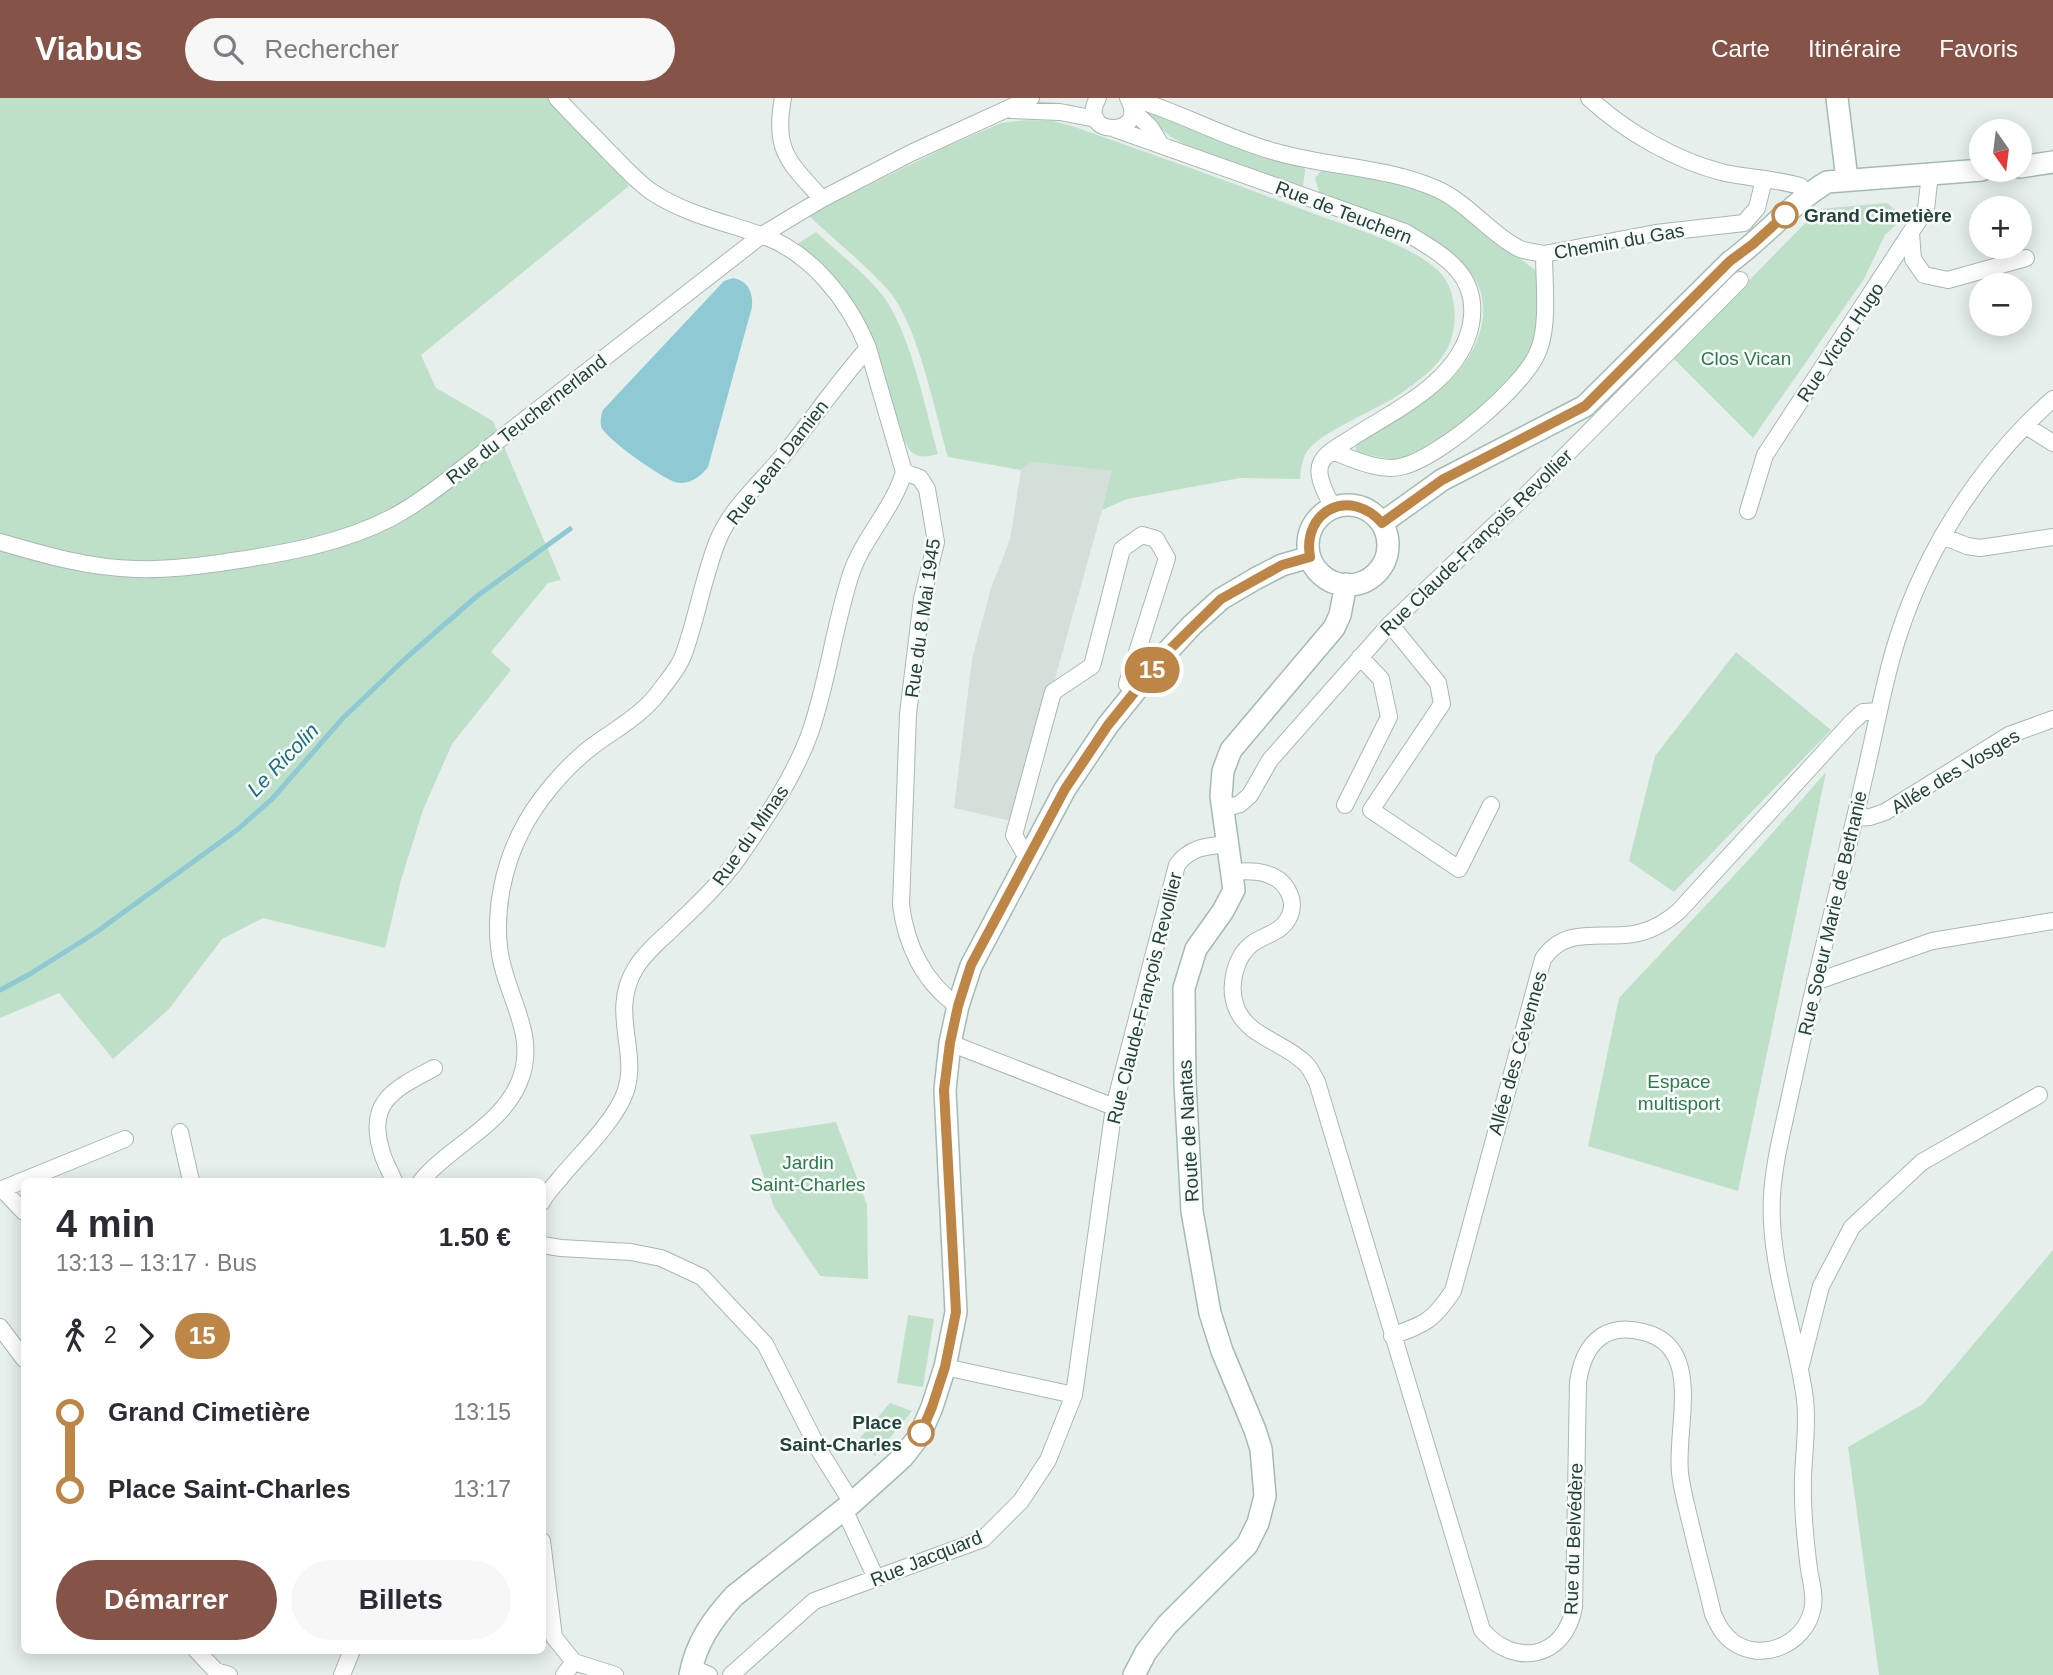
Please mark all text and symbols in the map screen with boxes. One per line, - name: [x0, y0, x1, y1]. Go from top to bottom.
- search box: [185, 18, 675, 81]
- text: Viabus: [35, 30, 143, 67]
- icon: search: [209, 30, 247, 68]
- text: Rechercher: [265, 34, 399, 64]
- text: Carte: [1711, 35, 1770, 62]
- text: Itinéraire: [1808, 35, 1901, 62]
- text: Favoris: [1939, 35, 2018, 62]
- north arrow: [1969, 119, 2032, 182]
- map controls: [1969, 119, 2032, 336]
- street label: Rue de Teuchern: [1273, 177, 1415, 248]
- button: +: [1969, 196, 2032, 259]
- marker: Grand Cimetière: [1772, 202, 1798, 228]
- place label: Grand Cimetière: [1804, 205, 1952, 226]
- street label: Chemin du Gas: [1552, 220, 1686, 263]
- button: −: [1969, 273, 2032, 336]
- street label: Rue Victor Hugo: [1793, 279, 1888, 406]
- park label: Clos Vican: [1701, 348, 1791, 369]
- street label: Rue du Teuchernerland: [442, 350, 610, 488]
- street label: Rue Jean Damien: [722, 396, 832, 529]
- street label: Rue Claude-François Revollier: [1376, 444, 1577, 640]
- street label: Rue du 8 Mai 1945: [901, 537, 944, 699]
- line badge: 15: [1120, 647, 1184, 693]
- text: 15: [1139, 656, 1165, 683]
- water label: Le Ricolin: [242, 718, 323, 801]
- street label: Allée des Vosges: [1887, 725, 2023, 818]
- street label: Rue du Minas: [708, 781, 793, 889]
- street label: Rue Soeur Marie de Bethanie: [1794, 789, 1871, 1037]
- street label: Rue Claude-François Revollier: [1103, 869, 1186, 1126]
- street label: Allée des Cévennes: [1484, 969, 1551, 1137]
- street label: Route de Nantas: [1174, 1059, 1203, 1203]
- park label: Espace multisport: [1638, 1071, 1721, 1114]
- park label: Jardin Saint-Charles: [750, 1152, 866, 1195]
- text: 4 min: [56, 1203, 155, 1245]
- text: 1.50 €: [439, 1222, 511, 1252]
- text: 13:13 – 13:17 · Bus: [56, 1250, 257, 1276]
- icon: walk: [56, 1317, 94, 1355]
- icon: forward: [127, 1317, 165, 1355]
- text: 2: [104, 1322, 117, 1348]
- text: 15: [189, 1322, 216, 1349]
- text: Grand Cimetière: [108, 1397, 310, 1427]
- text: 13:15: [453, 1399, 511, 1425]
- place label: Place Saint-Charles: [780, 1412, 902, 1455]
- marker: Place Saint-Charles: [908, 1420, 934, 1446]
- street label: Rue du Belvédère: [1560, 1463, 1587, 1615]
- text: Place Saint-Charles: [108, 1474, 351, 1504]
- text: 13:17: [453, 1476, 511, 1502]
- street label: Rue Jacquard: [867, 1527, 985, 1590]
- button: Démarrer: [56, 1560, 277, 1640]
- button: Billets: [291, 1560, 511, 1640]

